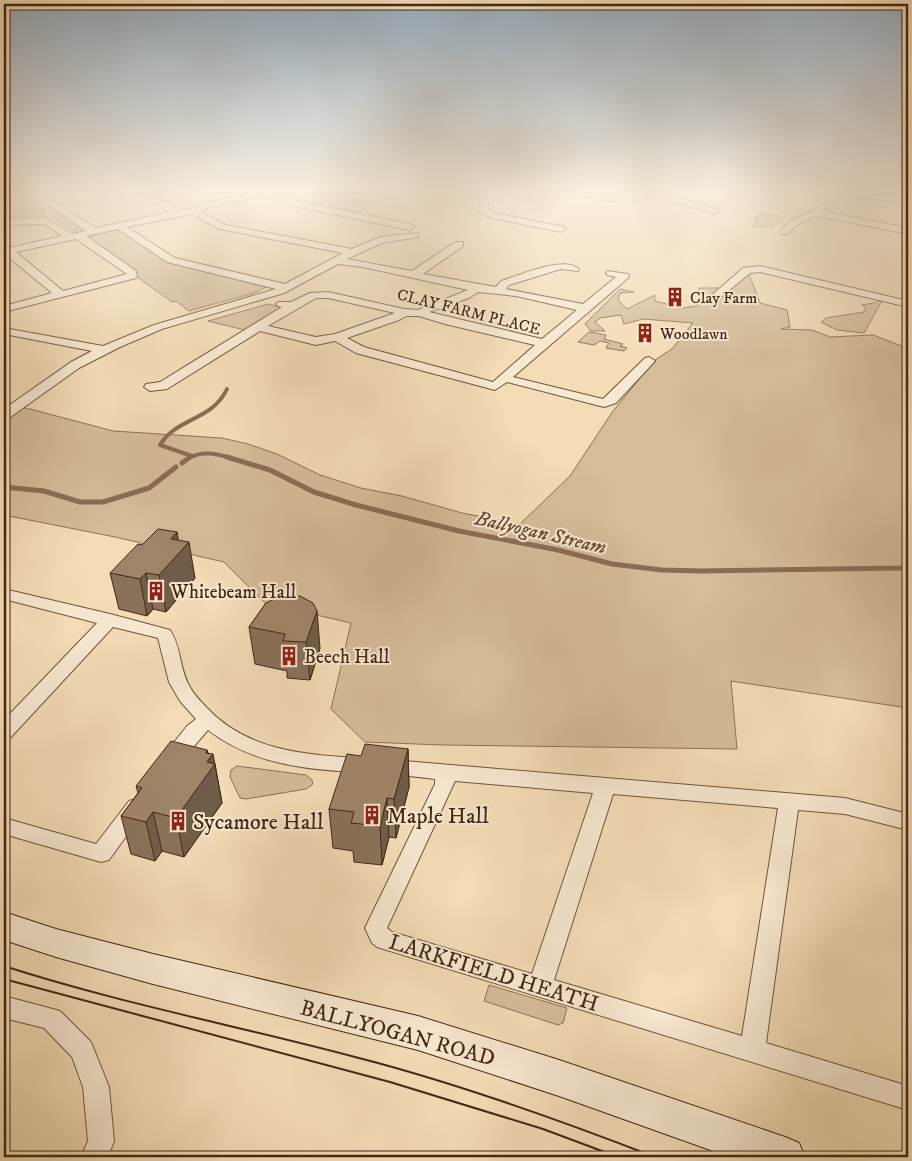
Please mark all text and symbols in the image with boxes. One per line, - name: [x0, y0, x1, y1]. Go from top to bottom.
- street label: CLAY FARM PLACE: [395, 284, 543, 339]
- building icon: Clay Farm: [664, 286, 686, 308]
- place label: Clay Farm: [690, 288, 757, 308]
- building icon: Woodlawn: [634, 322, 656, 344]
- place label: Woodlawn: [659, 324, 728, 344]
- water label: Ballyogan Stream: [472, 506, 609, 561]
- building icon: Whitebeam Hall: [145, 580, 167, 602]
- place label: Whitebeam Hall: [170, 581, 297, 604]
- building icon: Beech Hall: [278, 645, 300, 667]
- place label: Beech Hall: [304, 646, 390, 669]
- place label: Maple Hall: [387, 803, 489, 830]
- building icon: Maple Hall: [361, 804, 383, 826]
- place label: Sycamore Hall: [193, 809, 324, 836]
- building icon: Sycamore Hall: [167, 810, 189, 832]
- street label: LARKFIELD HEATH: [385, 929, 602, 1018]
- street label: BALLYOGAN ROAD: [297, 994, 498, 1072]

